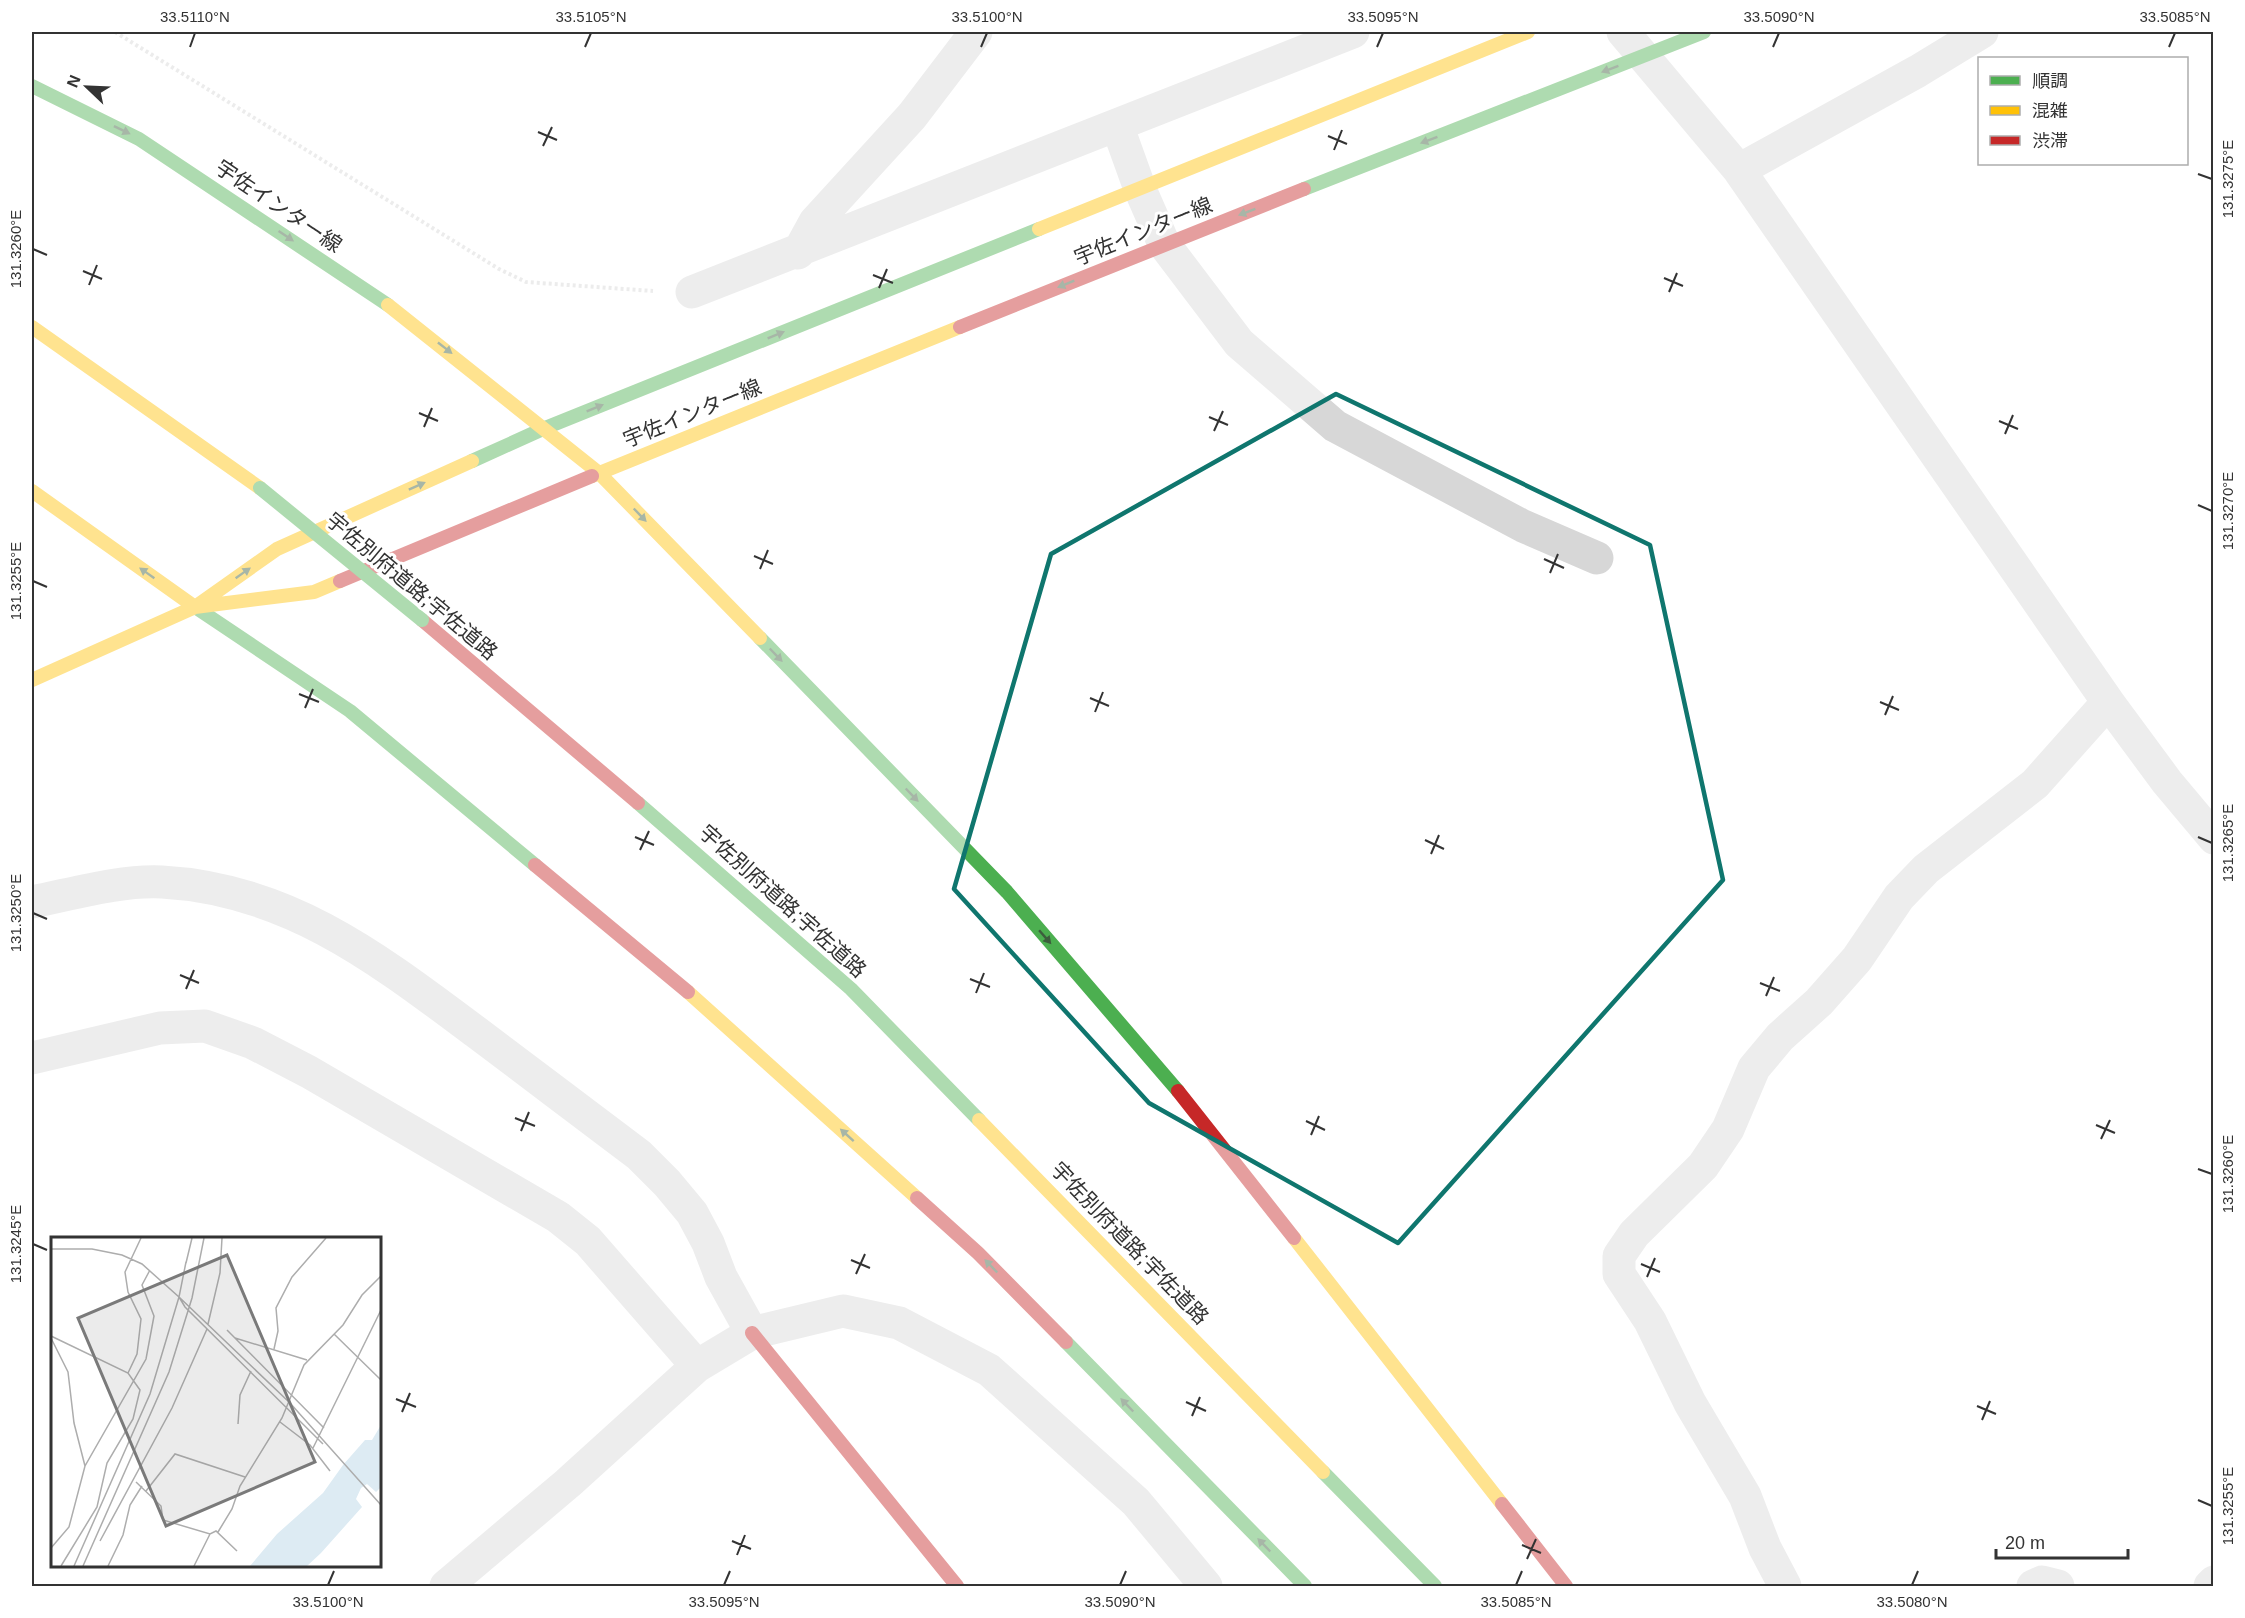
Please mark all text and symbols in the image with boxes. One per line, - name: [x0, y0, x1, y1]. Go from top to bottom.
- text: 33.5110°N: [160, 8, 230, 25]
- text: 33.5105°N: [555, 8, 627, 25]
- text: 33.5100°N: [951, 8, 1023, 25]
- text: 33.5095°N: [1347, 8, 1419, 25]
- text: 33.5090°N: [1743, 8, 1815, 25]
- text: 33.5085°N: [2139, 8, 2211, 25]
- north arrow: [57, 57, 117, 117]
- legend: [1978, 57, 2188, 165]
- one-way arrow: [1601, 64, 1619, 74]
- text: 順調: [2032, 71, 2068, 91]
- text: N: [64, 73, 84, 90]
- text: 混雑: [2032, 101, 2068, 121]
- one-way arrow: [113, 126, 130, 135]
- text: 渋滞: [2032, 131, 2068, 151]
- one-way arrow: [1420, 136, 1438, 145]
- text: 131.3275°E: [2219, 140, 2236, 218]
- street label: 宇佐インター線: [212, 155, 346, 257]
- street label: 宇佐インター線: [1071, 193, 1215, 269]
- one-way arrow: [1238, 207, 1256, 217]
- text: 131.3260°E: [7, 210, 24, 288]
- one-way arrow: [277, 230, 294, 241]
- one-way arrow: [1057, 279, 1075, 289]
- one-way arrow: [768, 330, 786, 340]
- one-way arrow: [437, 342, 452, 354]
- street label: 宇佐インター線: [620, 375, 764, 451]
- one-way arrow: [587, 403, 605, 413]
- text: 131.3270°E: [2219, 472, 2236, 550]
- one-way arrow: [408, 482, 425, 491]
- street label: 宇佐別府道路;宇佐道路: [322, 508, 502, 664]
- one-way arrow: [633, 508, 647, 523]
- text: 131.3255°E: [7, 542, 24, 620]
- one-way arrow: [140, 567, 156, 579]
- one-way arrow: [234, 567, 250, 579]
- one-way arrow: [769, 647, 783, 662]
- one-way arrow: [905, 787, 919, 801]
- text: 131.3265°E: [2219, 804, 2236, 882]
- street label: 宇佐別府道路;宇佐道路: [695, 820, 871, 982]
- text: 131.3250°E: [7, 874, 24, 952]
- one-way arrow: [1039, 929, 1052, 945]
- one-way arrow: [840, 1129, 855, 1142]
- text: 131.3260°E: [2219, 1135, 2236, 1213]
- street label: 宇佐別府道路;宇佐道路: [1047, 1157, 1213, 1329]
- text: 131.3245°E: [7, 1205, 24, 1283]
- inset map: [51, 1237, 381, 1567]
- one-way arrow: [984, 1258, 998, 1273]
- one-way arrow: [1121, 1399, 1135, 1413]
- text: 131.3255°E: [2219, 1467, 2236, 1545]
- scale bar: [1996, 1522, 2128, 1560]
- text: 20 m: [2005, 1533, 2045, 1553]
- one-way arrow: [1257, 1537, 1271, 1552]
- text: 33.5100°N: [292, 1593, 364, 1610]
- text: 33.5095°N: [688, 1593, 760, 1610]
- text: 33.5090°N: [1084, 1593, 1156, 1610]
- text: 33.5085°N: [1480, 1593, 1552, 1610]
- text: 33.5080°N: [1876, 1593, 1948, 1610]

